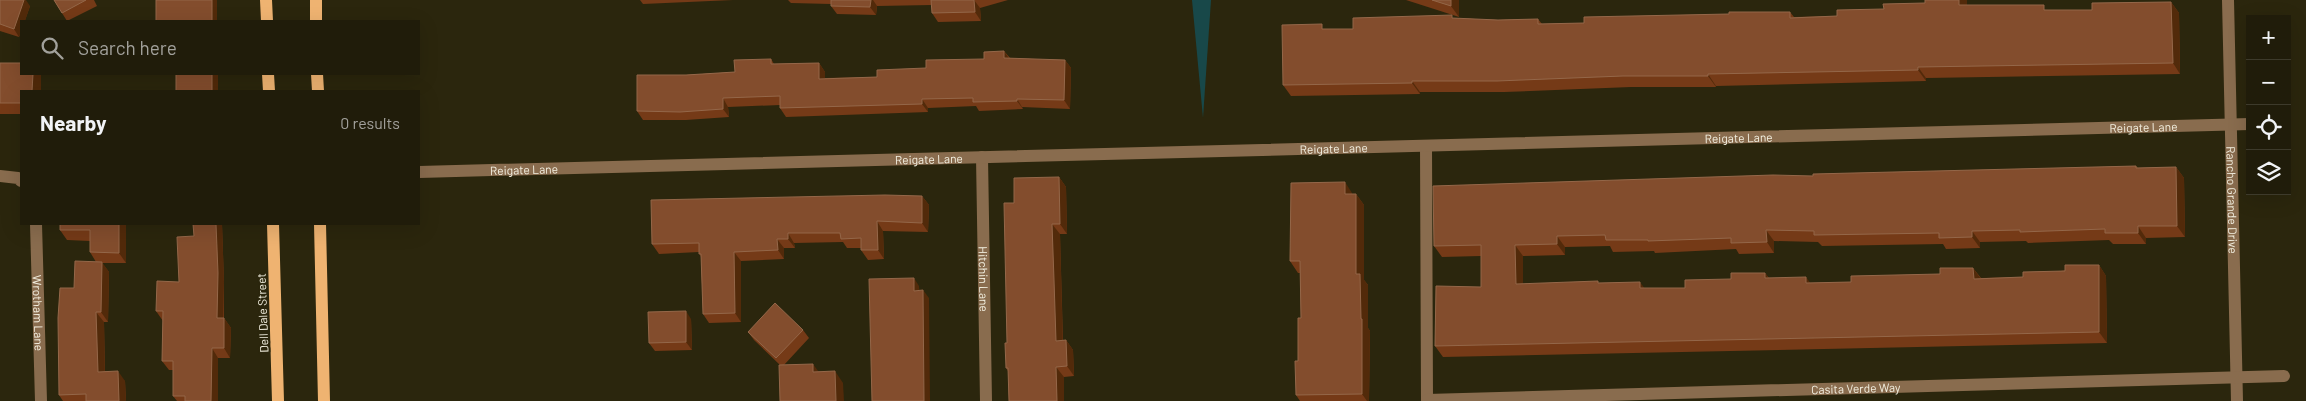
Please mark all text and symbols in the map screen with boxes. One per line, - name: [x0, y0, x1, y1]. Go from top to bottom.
- map controls: [2246, 15, 2291, 195]
- button: +: [2246, 15, 2291, 60]
- search box: [20, 20, 420, 75]
- icon: search: [38, 34, 66, 62]
- text: Search here: [78, 36, 177, 59]
- button: −: [2246, 60, 2291, 105]
- button: locate: [2246, 105, 2291, 150]
- text: Nearby: [40, 110, 106, 135]
- text: 0 results: [340, 113, 400, 132]
- street label: Reigate Lane: [2109, 119, 2178, 135]
- street label: Reigate Lane: [1704, 130, 1773, 145]
- street label: Reigate Lane: [1299, 140, 1368, 156]
- street label: Rancho Grande Drive: [2224, 146, 2241, 254]
- button: layers: [2246, 150, 2291, 195]
- street label: Reigate Lane: [895, 151, 963, 167]
- street label: Reigate Lane: [490, 161, 558, 177]
- street label: Hitchin Lane: [976, 246, 992, 312]
- street label: Dell Dale Street: [254, 273, 270, 353]
- street label: Wrotham Lane: [30, 275, 47, 351]
- street label: Casita Verde Way: [1811, 380, 1901, 396]

